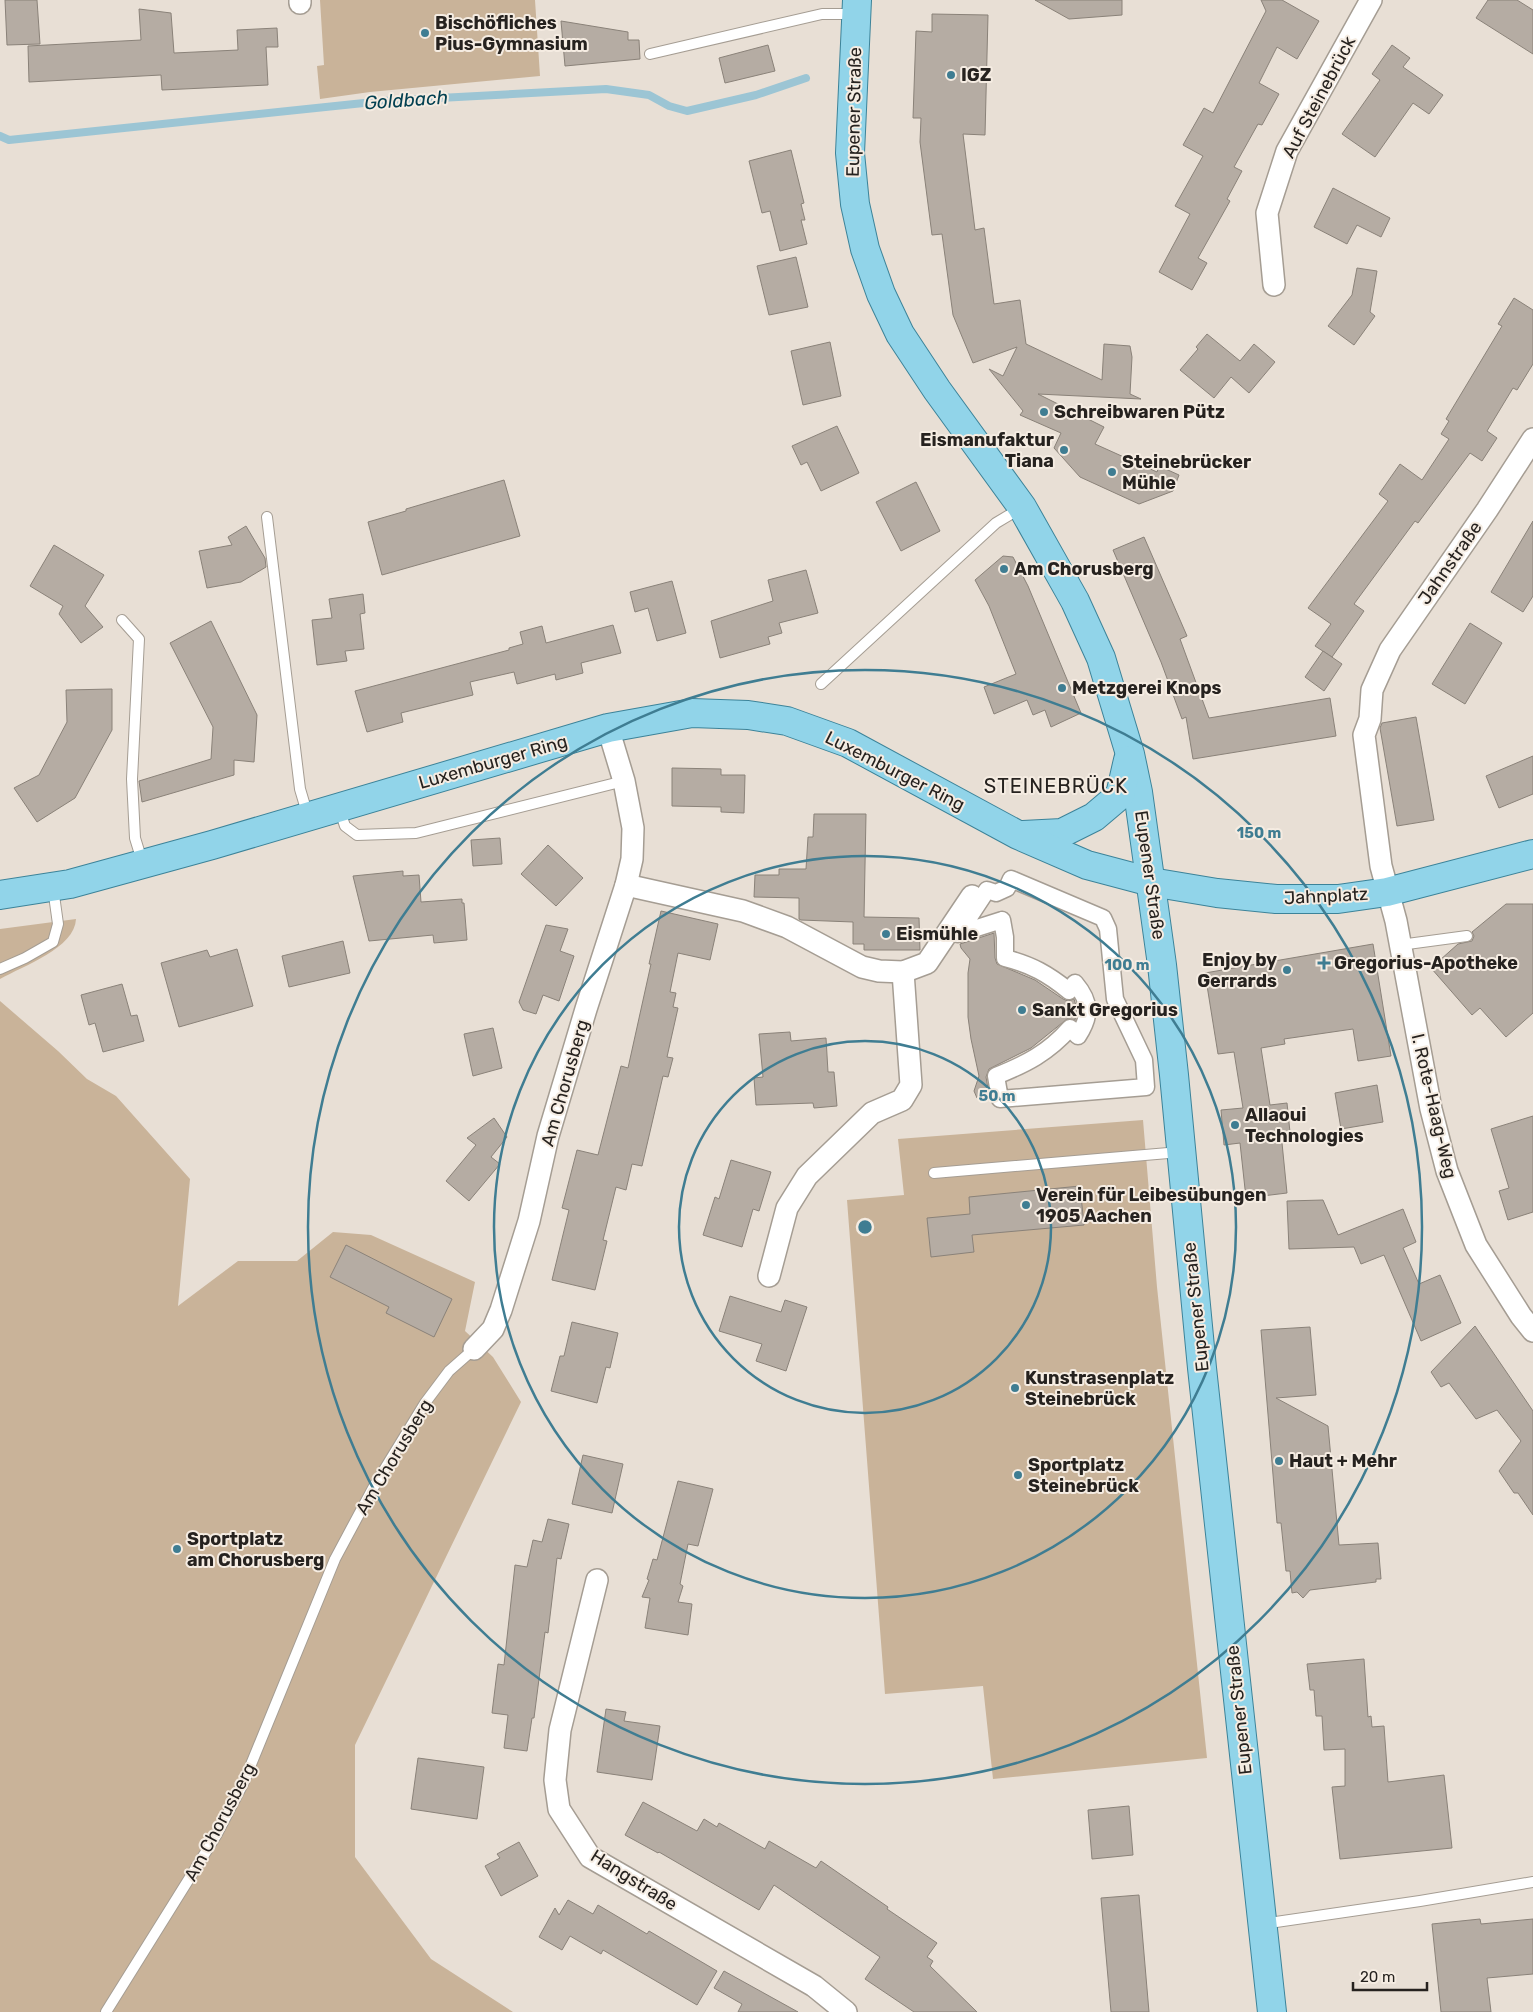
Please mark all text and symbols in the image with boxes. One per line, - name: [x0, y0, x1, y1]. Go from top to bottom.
- place label: Bischöfliches Pius-Gymnasium: [435, 12, 588, 55]
- marker: Bischöfliches Pius-Gymnasium: [419, 27, 431, 39]
- street label: Auf Steinebrück: [1278, 32, 1361, 162]
- street label: Eupener Straße: [842, 47, 866, 177]
- place label: IGZ: [961, 64, 992, 86]
- marker: IGZ: [945, 69, 957, 81]
- water label: Goldbach: [363, 86, 449, 114]
- place label: Schreibwaren Pütz: [1054, 401, 1225, 423]
- marker: Schreibwaren Pütz: [1038, 406, 1050, 418]
- place label: Eismanufaktur Tiana: [920, 429, 1054, 472]
- marker: Eismanufaktur Tiana: [1058, 444, 1070, 456]
- place label: Steinebrücker Mühle: [1122, 451, 1251, 494]
- marker: Steinebrücker Mühle: [1106, 466, 1118, 478]
- street label: Jahnstraße: [1413, 517, 1487, 609]
- place label: Am Chorusberg: [1014, 558, 1154, 580]
- marker: Am Chorusberg: [998, 563, 1010, 575]
- place label: Metzgerei Knops: [1072, 677, 1222, 699]
- marker: Metzgerei Knops: [1056, 682, 1068, 694]
- street label: Luxemburger Ring: [821, 726, 969, 816]
- street label: Luxemburger Ring: [416, 730, 570, 794]
- district label: STEINEBRÜCK: [984, 774, 1128, 798]
- street label: Eupener Straße: [1130, 809, 1170, 941]
- text: 150 m: [1237, 824, 1281, 842]
- street label: Jahnplatz: [1283, 883, 1369, 909]
- place label: Eismühle: [896, 923, 978, 945]
- marker: Eismühle: [880, 928, 892, 940]
- place label: Enjoy by Gerrards: [1197, 949, 1277, 992]
- place label: Gregorius-Apotheke: [1334, 952, 1518, 974]
- text: 100 m: [1105, 956, 1149, 974]
- marker: Gregorius-Apotheke: [1318, 957, 1330, 969]
- marker: Enjoy by Gerrards: [1281, 964, 1293, 976]
- place label: Sankt Gregorius: [1032, 999, 1178, 1021]
- marker: Sankt Gregorius: [1016, 1004, 1028, 1016]
- street label: Am Chorusberg: [536, 1017, 594, 1149]
- street label: I. Rote-Haag-Weg: [1407, 1031, 1461, 1181]
- text: 50 m: [979, 1087, 1015, 1105]
- place label: Allaoui Technologies: [1245, 1104, 1364, 1147]
- marker: Allaoui Technologies: [1229, 1119, 1241, 1131]
- place label: Verein für Leibesübungen 1905 Aachen: [1036, 1184, 1267, 1227]
- marker: Verein für Leibesübungen 1905 Aachen: [1020, 1199, 1032, 1211]
- centre of rings: [856, 1218, 874, 1236]
- street label: Eupener Straße: [1178, 1241, 1214, 1373]
- place label: Kunstrasenplatz Steinebrück: [1025, 1367, 1174, 1410]
- marker: Kunstrasenplatz Steinebrück: [1009, 1382, 1021, 1394]
- street label: Am Chorusberg: [351, 1395, 437, 1519]
- place label: Haut + Mehr: [1289, 1450, 1397, 1472]
- place label: Sportplatz Steinebrück: [1028, 1454, 1139, 1497]
- marker: Haut + Mehr: [1273, 1455, 1285, 1467]
- marker: Sportplatz Steinebrück: [1012, 1469, 1024, 1481]
- place label: Sportplatz am Chorusberg: [187, 1528, 325, 1571]
- marker: Sportplatz am Chorusberg: [171, 1543, 183, 1555]
- street label: Eupener Straße: [1221, 1644, 1257, 1776]
- street label: Am Chorusberg: [180, 1759, 260, 1885]
- street label: Hangstraße: [587, 1845, 681, 1915]
- scale bar: [1353, 1960, 1427, 1992]
- text: 20 m: [1360, 1968, 1395, 1986]

